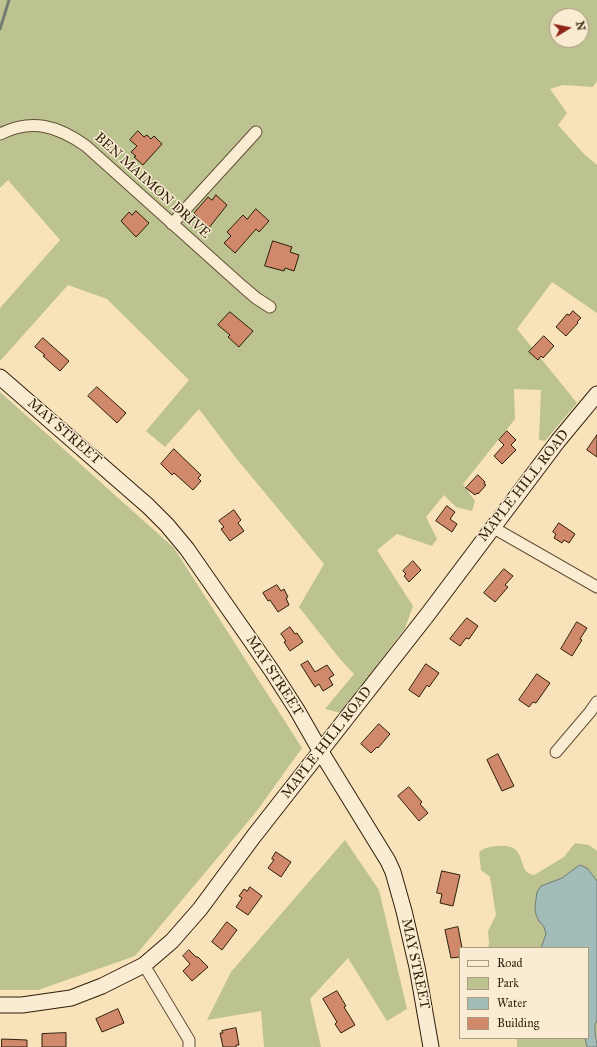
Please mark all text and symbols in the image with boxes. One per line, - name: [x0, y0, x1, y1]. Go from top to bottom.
- north arrow: [549, 8, 589, 48]
- text: N: [573, 20, 588, 32]
- street label: BEN MAIMON DRIVE: [91, 130, 213, 242]
- street label: MAY STREET: [24, 395, 104, 469]
- street label: MAPLE HILL ROAD: [475, 427, 573, 545]
- street label: MAY STREET: [242, 633, 306, 719]
- street label: MAPLE HILL ROAD: [278, 684, 376, 802]
- street label: MAY STREET: [397, 917, 433, 1011]
- legend: [459, 947, 589, 1039]
- text: Road: [497, 956, 523, 970]
- text: Park: [497, 976, 519, 990]
- text: Water: [497, 996, 527, 1010]
- text: Building: [497, 1016, 539, 1030]

